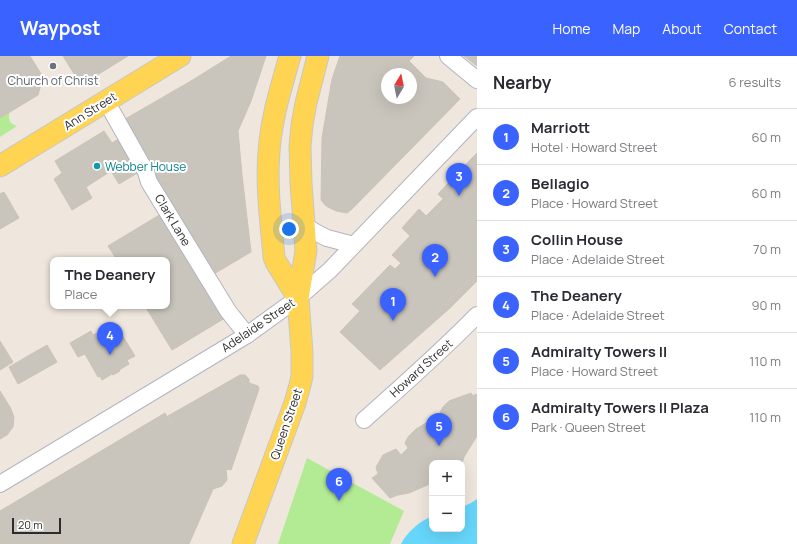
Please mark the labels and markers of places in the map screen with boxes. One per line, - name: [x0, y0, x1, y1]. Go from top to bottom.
- marker: Church of Christ: [48, 61, 58, 71]
- place label: Church of Christ: [8, 72, 99, 89]
- place label: Webber House: [105, 158, 186, 175]
- marker: Webber House: [92, 161, 102, 171]
- pin: 3: [446, 163, 472, 196]
- pin: 2: [422, 244, 448, 277]
- pin: 1: [380, 288, 406, 321]
- pin: 4: [97, 322, 123, 355]
- pin: 5: [426, 413, 452, 446]
- pin: 6: [326, 468, 352, 501]

